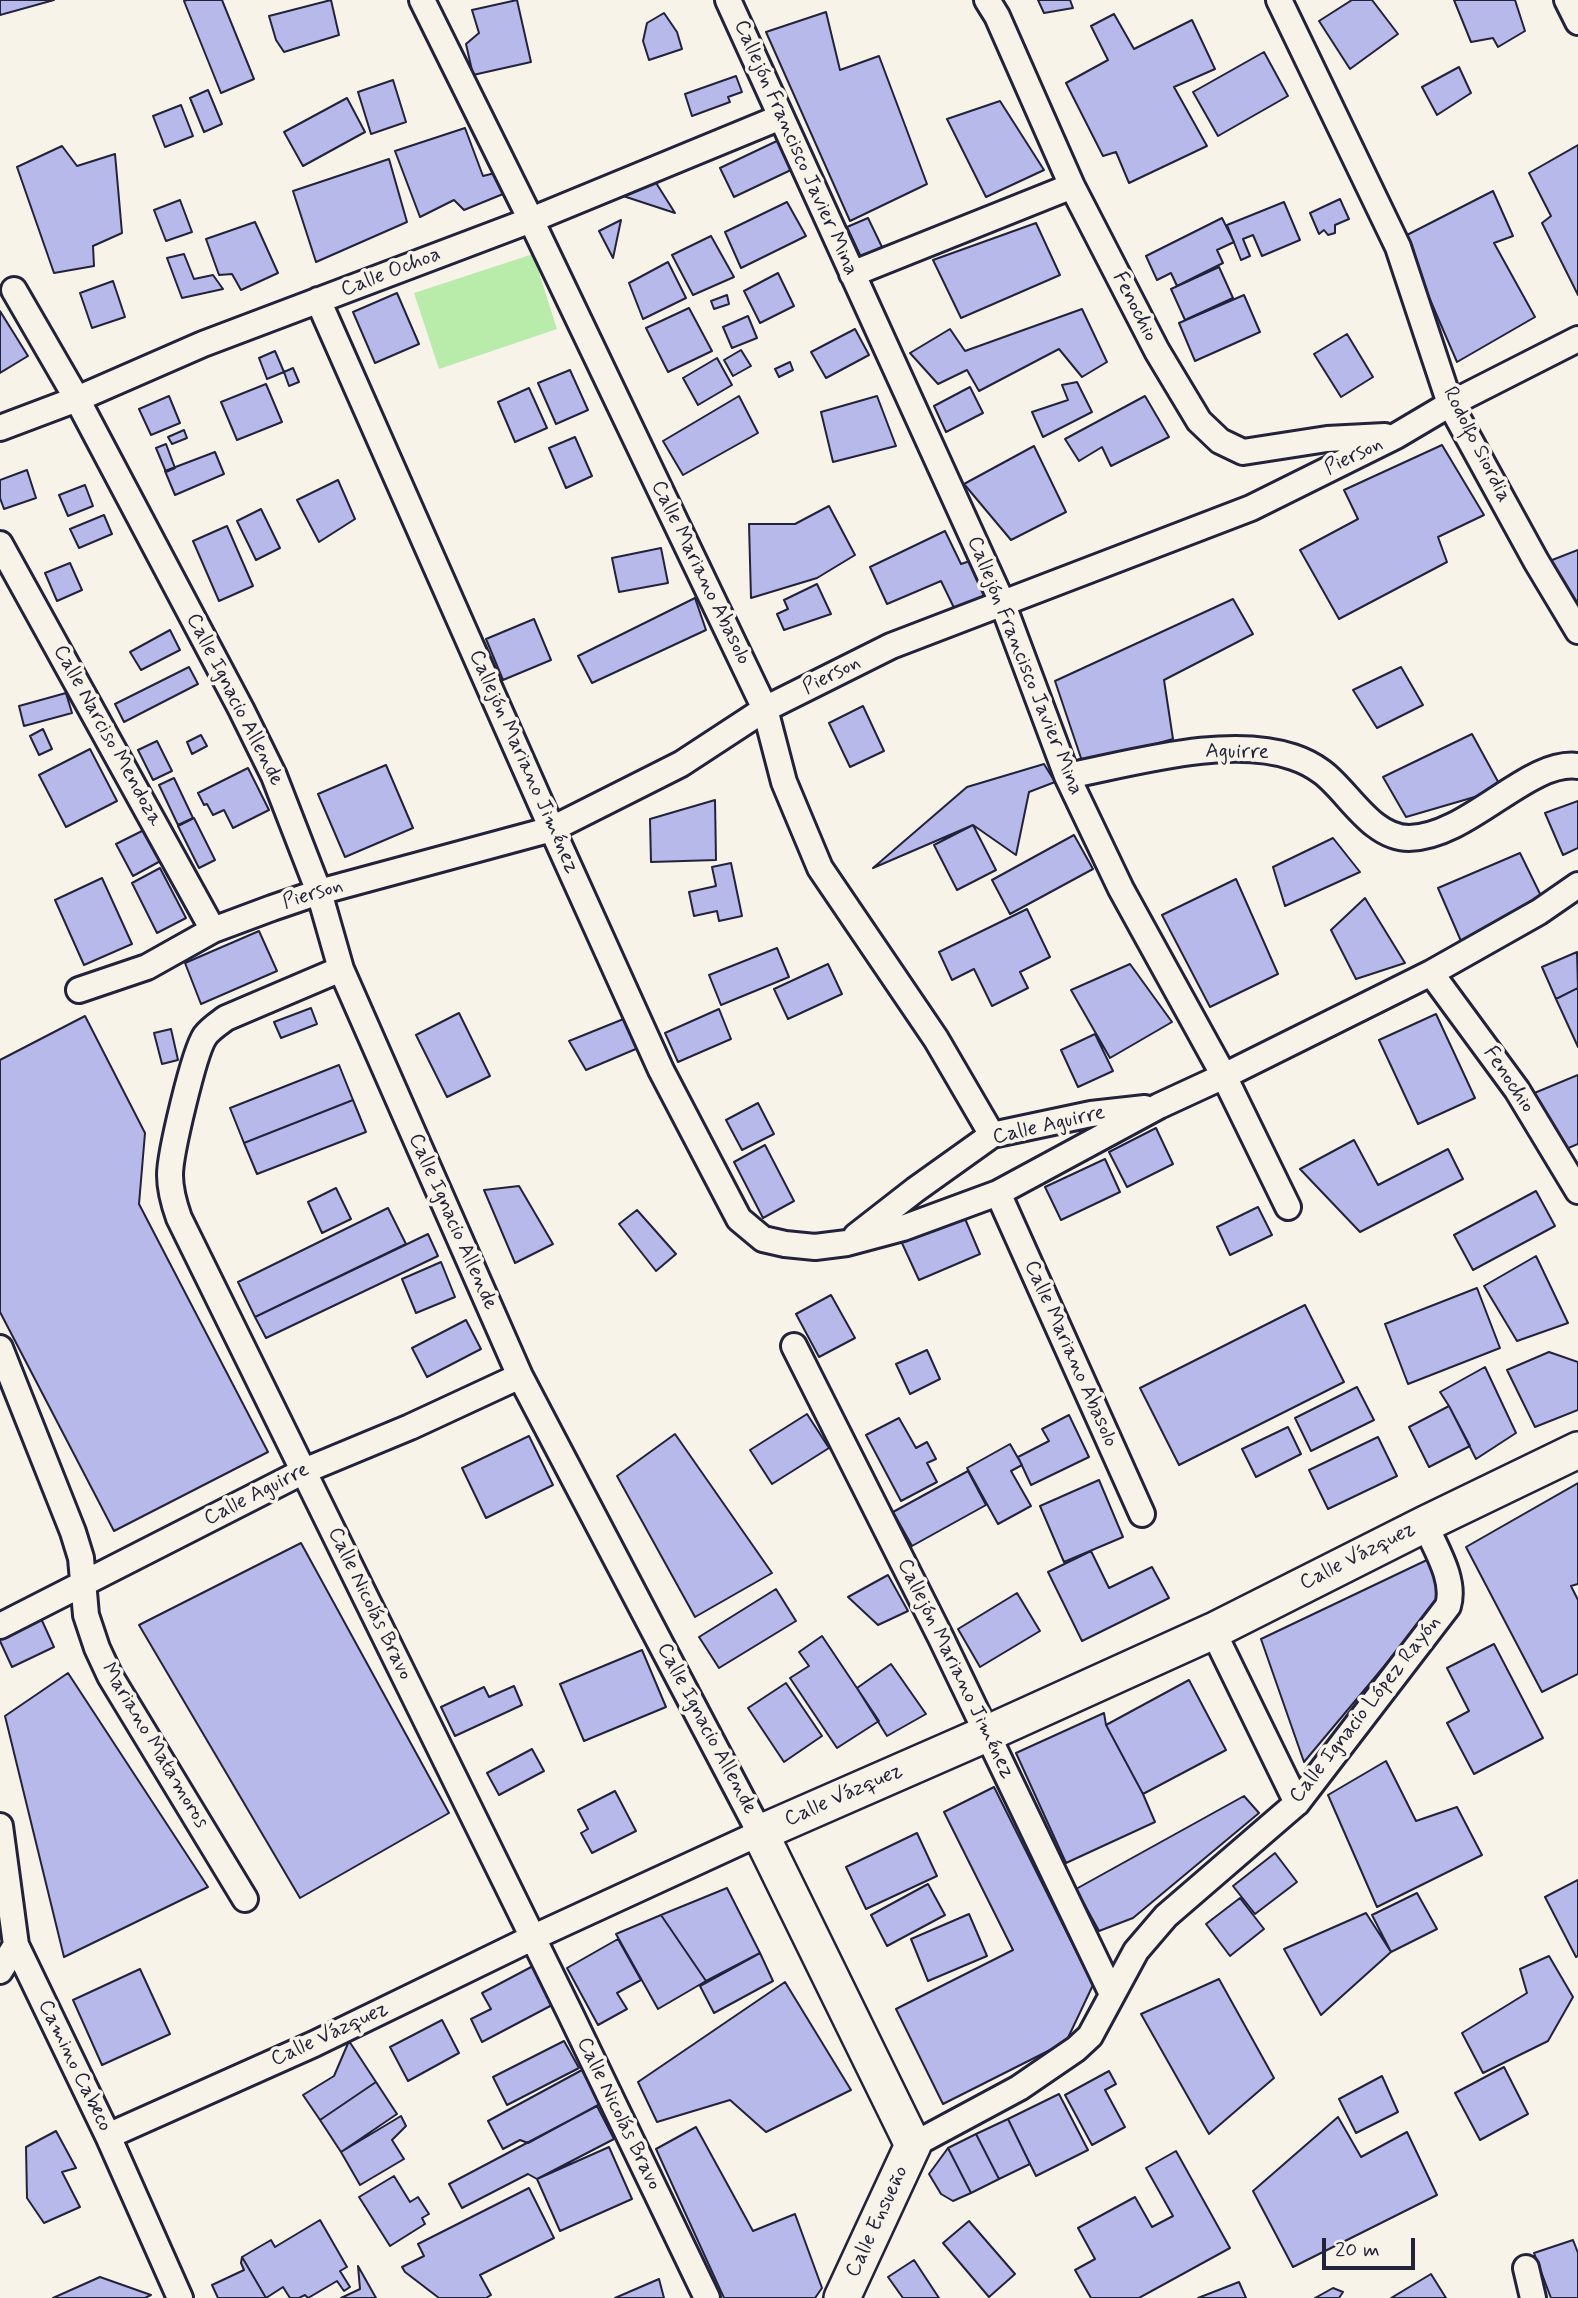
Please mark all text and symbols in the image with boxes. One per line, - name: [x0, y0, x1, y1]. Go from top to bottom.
- street label: Callejón Francisco Javier Mina: [727, 16, 863, 280]
- street label: Calle Ochoa: [338, 242, 444, 304]
- street label: Fenochio: [1106, 268, 1162, 346]
- street label: Rodolfo Siordia: [1436, 383, 1516, 507]
- street label: Pierson: [1321, 432, 1387, 482]
- street label: Calle Mariano Abasolo: [644, 477, 756, 669]
- street label: Callejón Francisco Javier Mina: [960, 533, 1088, 799]
- street label: Calle Ignacio Allende: [180, 609, 288, 791]
- street label: Calle Narciso Mendoza: [47, 641, 167, 831]
- street label: Callejón Mariano Jiménez: [462, 646, 584, 878]
- street label: Pierson: [799, 651, 865, 701]
- street label: Aguirre: [1205, 740, 1269, 766]
- street label: Pierson: [280, 874, 346, 916]
- street label: Fenochio: [1477, 1042, 1539, 1118]
- street label: Calle Aguirre: [990, 1101, 1108, 1151]
- street label: Calle Ignacio Allende: [402, 1130, 502, 1314]
- street label: Calle Mariano Abasolo: [1017, 1257, 1123, 1451]
- street label: Calle Aguirre: [200, 1458, 314, 1532]
- street label: Calle Vázquez: [1296, 1517, 1420, 1597]
- street label: Calle Nicolás Bravo: [321, 1523, 417, 1685]
- street label: Callejón Mariano Jiménez: [891, 1555, 1019, 1783]
- street label: Calle Ignacio López Rayón: [1285, 1611, 1447, 1809]
- street label: Calle Ignacio Allende: [650, 1639, 762, 1819]
- street label: Mariano Matamoros: [95, 1659, 213, 1833]
- street label: Calle Vázquez: [781, 1759, 907, 1833]
- street label: Camino Cabeco: [31, 1996, 117, 2136]
- street label: Calle Vázquez: [267, 1997, 393, 2073]
- street label: Calle Nicolás Bravo: [570, 2033, 666, 2195]
- street label: Calle Ensueño: [841, 2162, 915, 2282]
- scale bar: [1326, 2224, 1419, 2268]
- text: 20 m: [1335, 2236, 1380, 2264]

